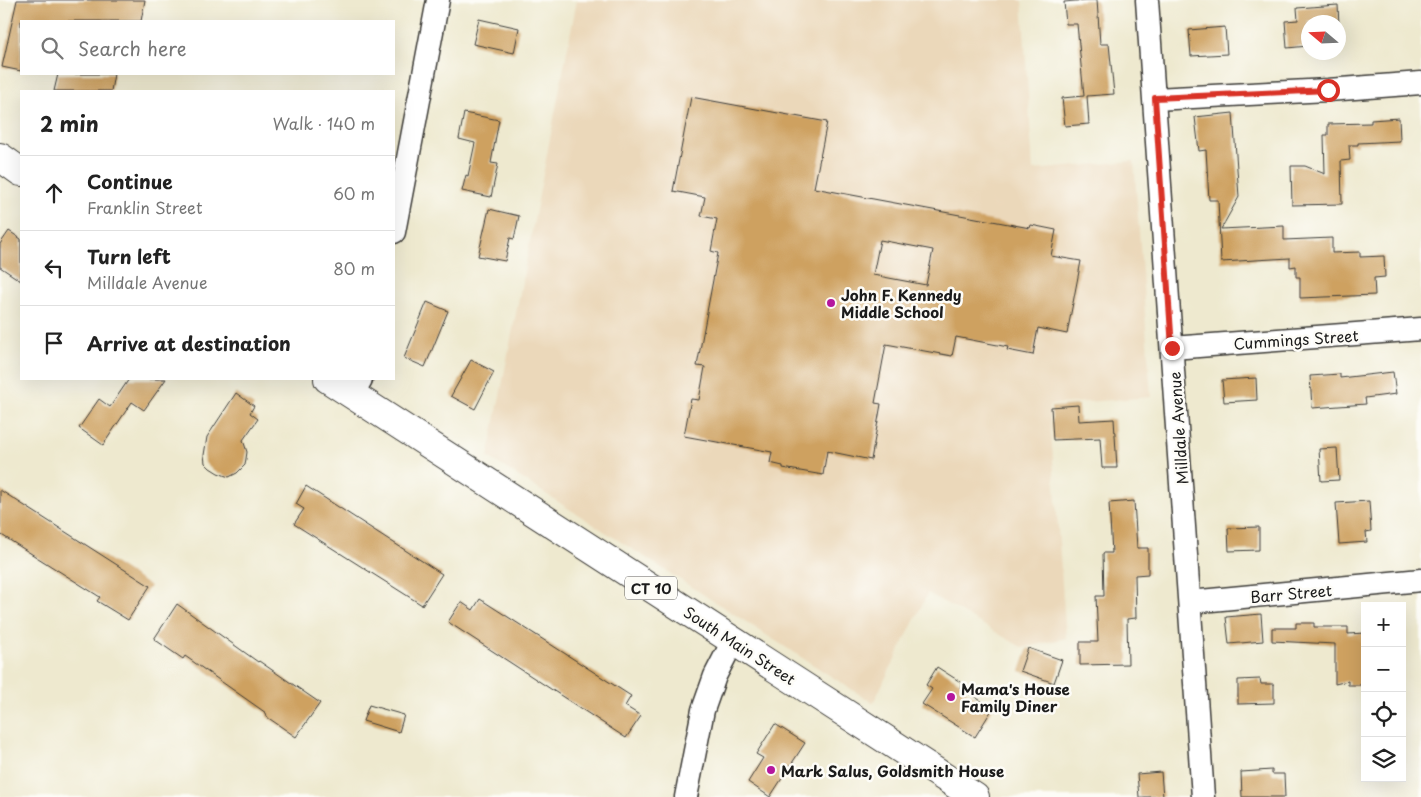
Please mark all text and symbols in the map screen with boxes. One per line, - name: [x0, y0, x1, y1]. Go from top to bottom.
- north arrow: [1301, 15, 1346, 60]
- search box: [20, 20, 395, 75]
- icon: search: [38, 34, 66, 62]
- text: Search here: [78, 34, 187, 62]
- route start: [1317, 79, 1340, 102]
- text: 2 min: [40, 107, 99, 139]
- text: Walk · 140 m: [273, 111, 375, 135]
- text: Continue: [87, 167, 173, 195]
- icon: ahead: [40, 179, 68, 207]
- text: 60 m: [333, 181, 375, 205]
- text: Franklin Street: [87, 195, 203, 219]
- text: Turn left: [87, 242, 171, 270]
- icon: left: [40, 254, 68, 282]
- text: 80 m: [333, 256, 375, 280]
- text: Milldale Avenue: [87, 270, 208, 294]
- place label: John F. Kennedy Middle School: [841, 283, 962, 323]
- marker: John F. Kennedy Middle School: [825, 297, 837, 309]
- street label: Cummings Street: [1233, 323, 1359, 355]
- icon: arrive: [40, 329, 68, 357]
- text: Arrive at destination: [87, 329, 291, 357]
- route end: [1161, 337, 1184, 360]
- street label: Milldale Avenue: [1163, 371, 1193, 485]
- road number: CT 10: [625, 576, 677, 600]
- street label: Barr Street: [1249, 578, 1333, 608]
- street label: South Main Street: [679, 600, 801, 690]
- map controls: [1361, 602, 1406, 782]
- button: +: [1361, 602, 1406, 647]
- button: −: [1361, 647, 1406, 692]
- place label: Mama's House Family Diner: [961, 677, 1070, 717]
- marker: Mama's House Family Diner: [945, 691, 957, 703]
- button: locate: [1361, 692, 1406, 737]
- button: layers: [1361, 737, 1406, 782]
- place label: Mark Salus, Goldsmith House: [781, 759, 1004, 782]
- marker: Mark Salus, Goldsmith House: [765, 764, 777, 776]

